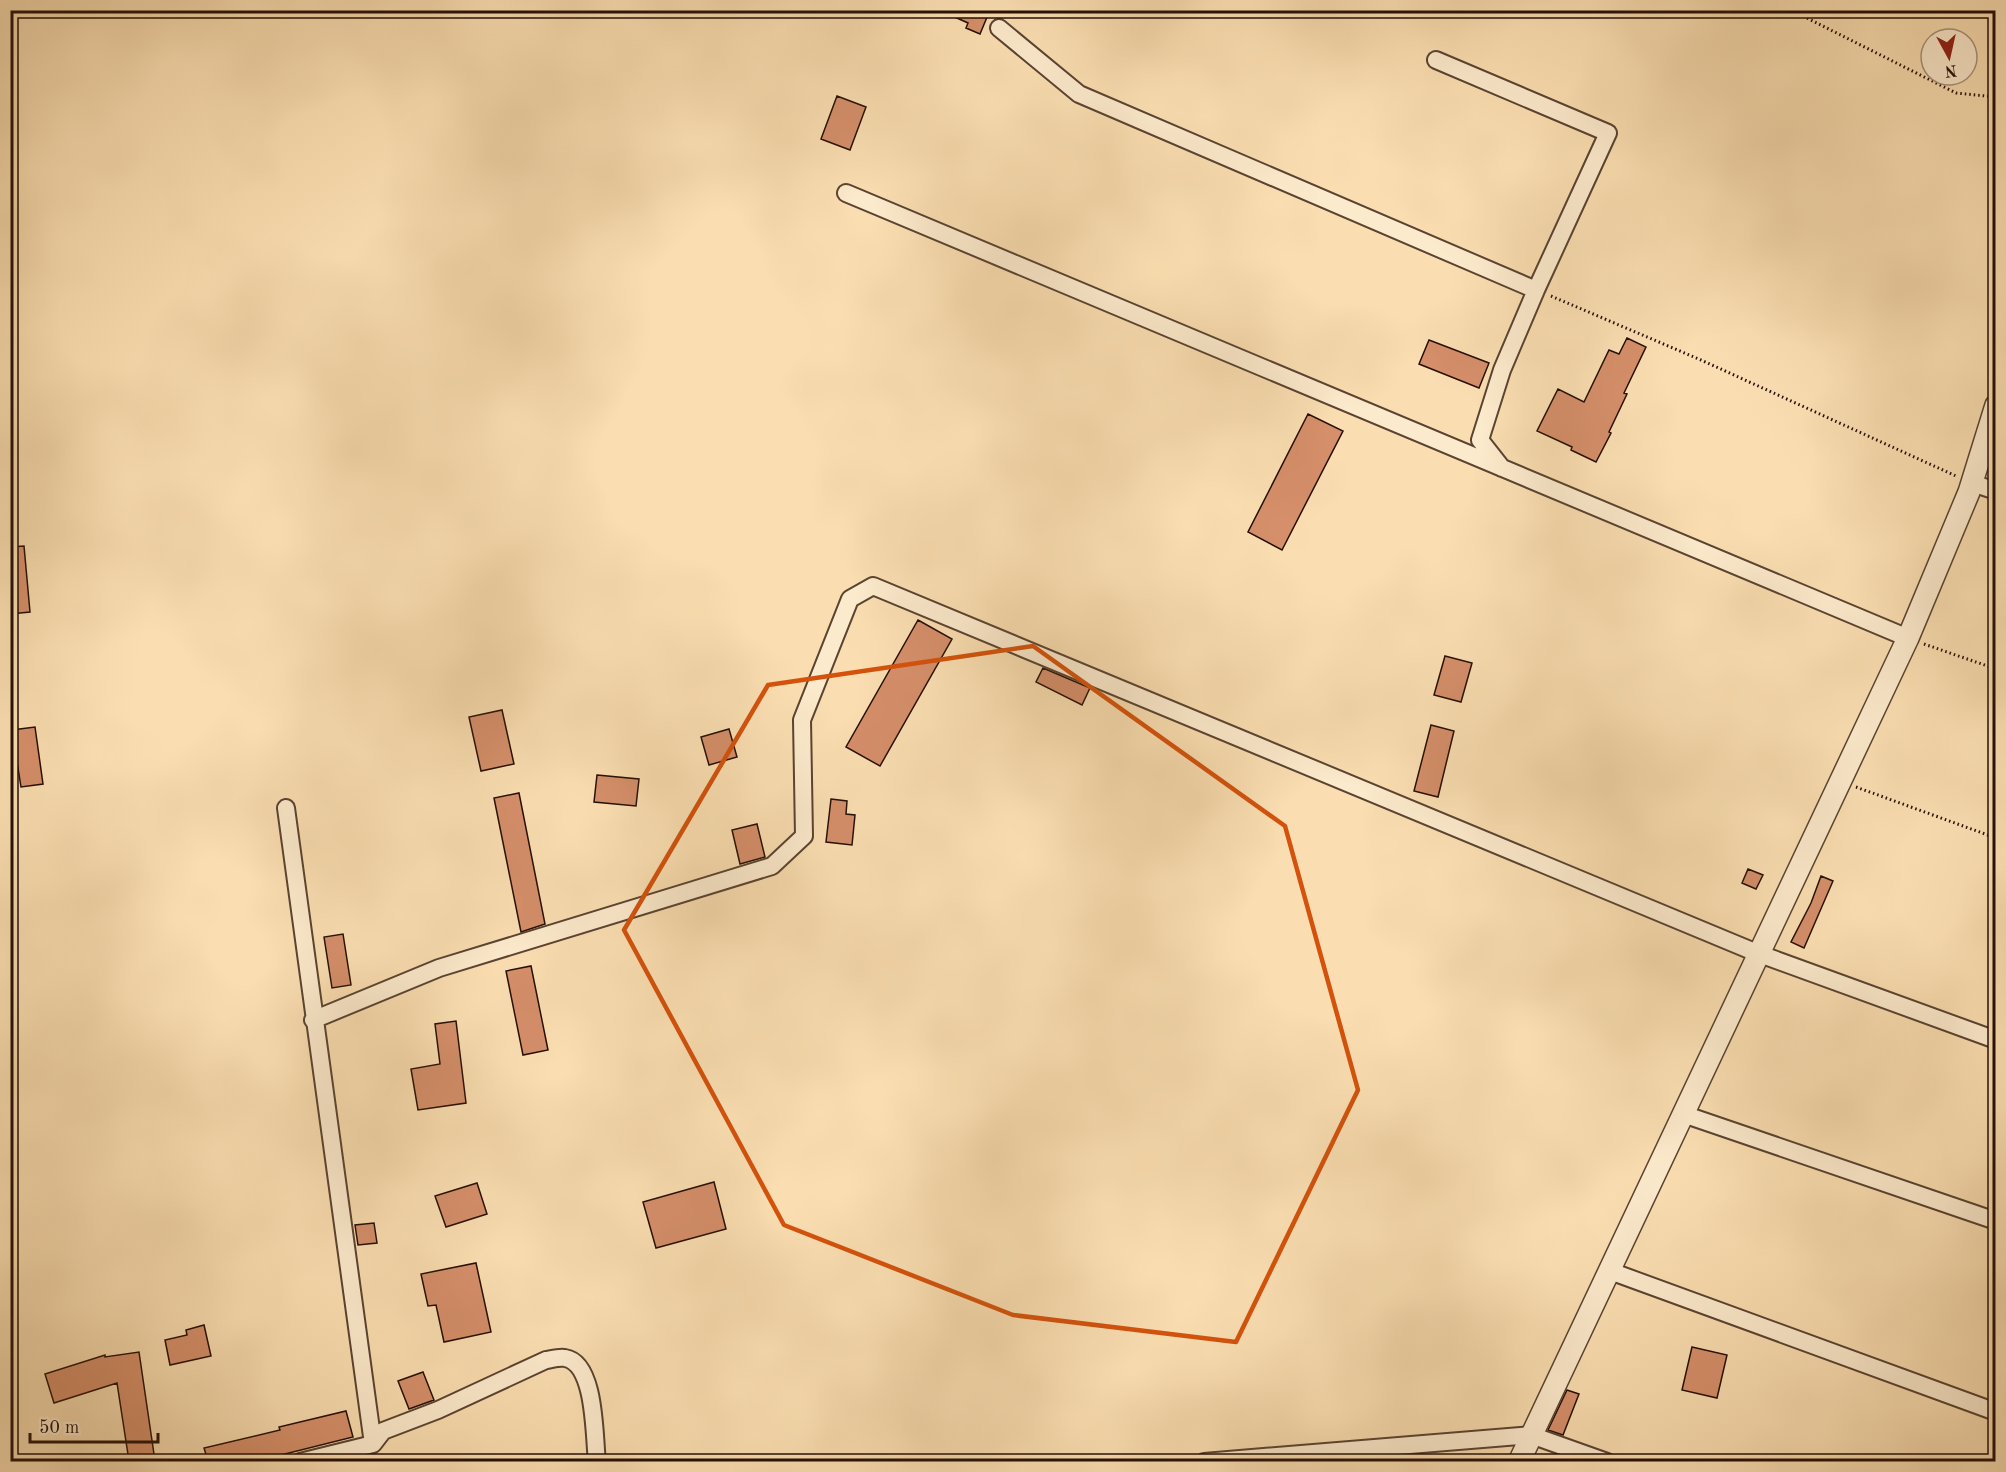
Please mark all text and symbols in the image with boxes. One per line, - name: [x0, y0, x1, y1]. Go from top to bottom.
- north arrow: [1919, 27, 1979, 87]
- text: N: [1943, 61, 1958, 79]
- scale bar: [30, 1406, 158, 1444]
- text: 50 m: [39, 1419, 79, 1437]

